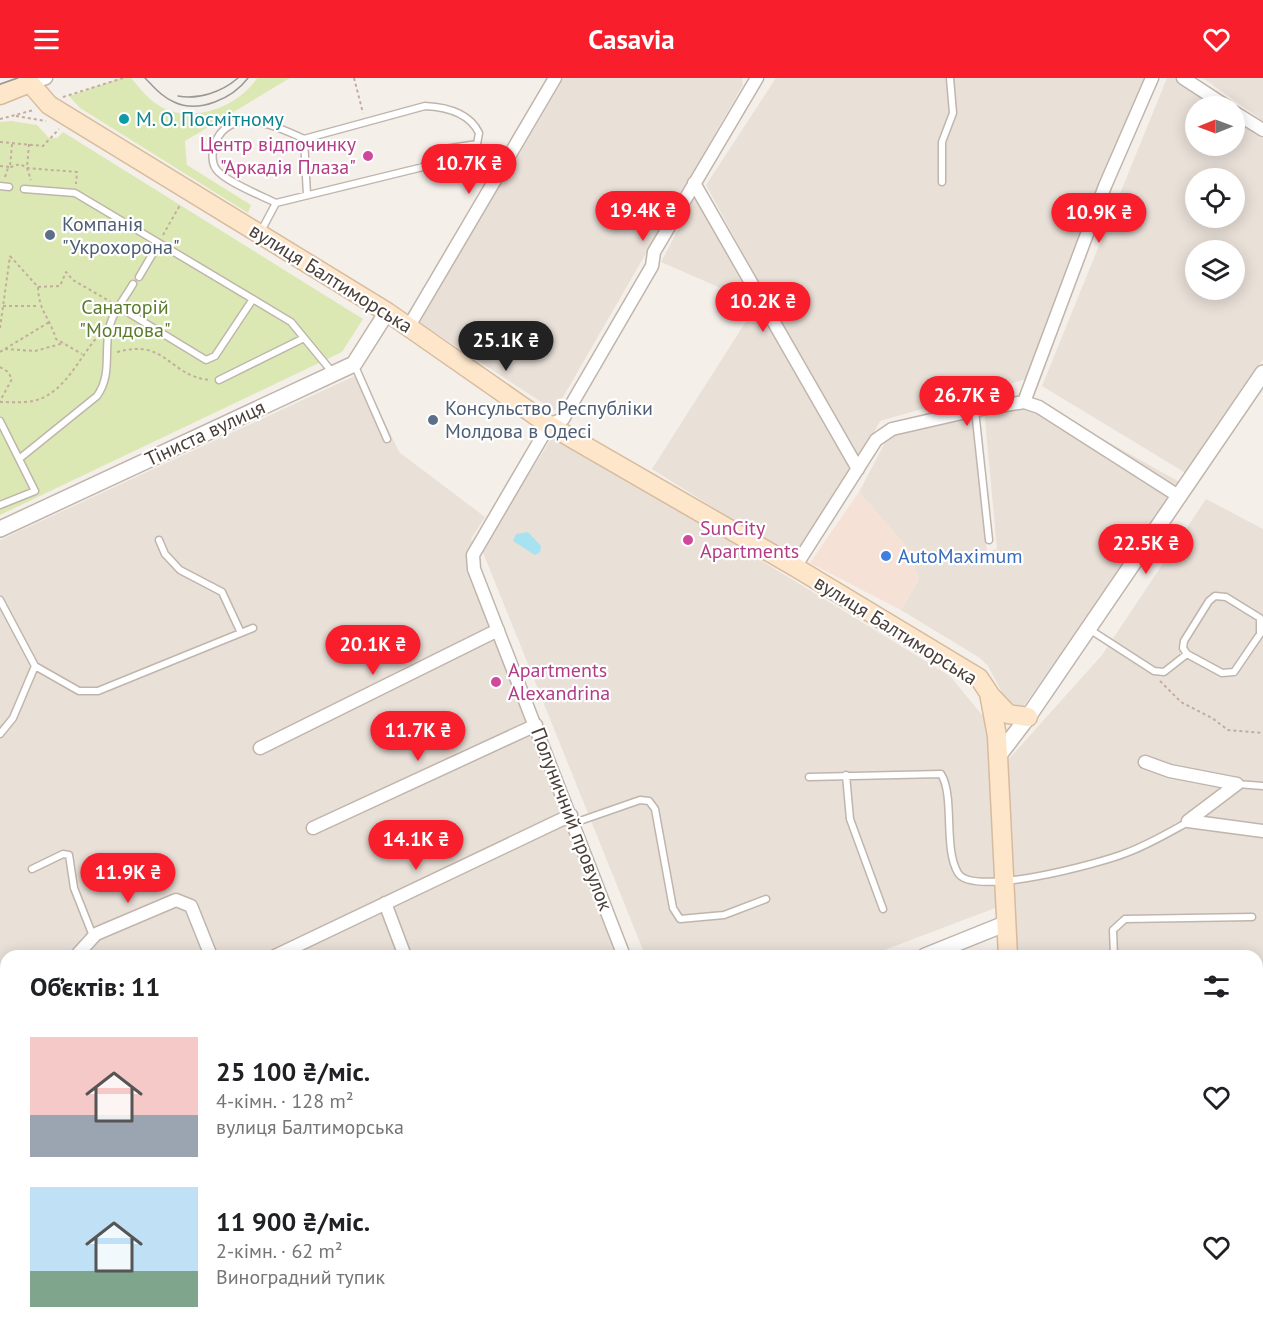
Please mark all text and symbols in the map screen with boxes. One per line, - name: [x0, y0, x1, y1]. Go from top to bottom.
- text: Casavia: [588, 22, 675, 56]
- icon: menu: [30, 23, 63, 56]
- icon: heart: [1200, 23, 1233, 56]
- north arrow: [1185, 96, 1245, 156]
- map controls: [1185, 96, 1245, 300]
- place label: М. О. Посмітному: [136, 106, 285, 132]
- marker: М. О. Посмітному: [117, 112, 131, 126]
- place label: Центр відпочинку "Аркадія Плаза": [200, 131, 357, 180]
- pin: 10.7K ₴: [414, 144, 524, 195]
- marker: Центр відпочинку "Аркадія Плаза": [361, 149, 375, 163]
- text: 10.7K ₴: [435, 150, 503, 176]
- button: locate: [1185, 168, 1245, 228]
- pin: 19.4K ₴: [588, 191, 698, 242]
- pin: 10.9K ₴: [1044, 193, 1154, 244]
- text: 19.4K ₴: [609, 197, 677, 223]
- text: 10.9K ₴: [1065, 199, 1133, 225]
- place label: Компанія "Укрохорона": [62, 211, 180, 260]
- street label: вулиця Балтиморська: [244, 217, 418, 339]
- marker: Компанія "Укрохорона": [43, 228, 57, 242]
- button: layers: [1185, 240, 1245, 300]
- pin: 10.2K ₴: [708, 282, 818, 333]
- text: 10.2K ₴: [729, 288, 797, 314]
- park label: Санаторій "Молдова": [79, 294, 171, 343]
- pin: 25.1K ₴: [451, 321, 561, 372]
- text: 25.1K ₴: [472, 327, 540, 353]
- pin: 26.7K ₴: [912, 376, 1022, 427]
- text: 26.7K ₴: [933, 382, 1001, 408]
- street label: Тіниста вулиця: [141, 394, 269, 472]
- place label: Консульство Республіки Молдова в Одесі: [445, 395, 653, 444]
- marker: Консульство Республіки Молдова в Одесі: [426, 413, 440, 427]
- place label: SunCity Apartments: [700, 515, 799, 564]
- pin: 22.5K ₴: [1091, 524, 1201, 575]
- text: 22.5K ₴: [1112, 530, 1180, 556]
- marker: SunCity Apartments: [681, 533, 695, 547]
- place label: AutoMaximum: [898, 543, 1022, 569]
- marker: AutoMaximum: [879, 549, 893, 563]
- street label: вулиця Балтиморська: [809, 569, 983, 691]
- pin: 20.1K ₴: [318, 625, 428, 676]
- text: 20.1K ₴: [339, 631, 407, 657]
- place label: Apartments Alexandrina: [508, 657, 610, 706]
- marker: Apartments Alexandrina: [489, 675, 503, 689]
- pin: 11.7K ₴: [363, 711, 473, 762]
- text: 11.7K ₴: [384, 717, 452, 743]
- street label: Полуничний провулок: [525, 724, 619, 915]
- pin: 14.1K ₴: [361, 820, 471, 871]
- text: 14.1K ₴: [382, 826, 450, 852]
- pin: 11.9K ₴: [73, 853, 183, 904]
- text: 11.9K ₴: [94, 859, 162, 885]
- text: Об’єктів: 11: [30, 970, 160, 1003]
- icon: filters: [1200, 970, 1233, 1003]
- text: 25 100 ₴/міс.: [216, 1055, 370, 1088]
- icon: home: [78, 1061, 150, 1133]
- icon: heart: [1200, 1081, 1233, 1114]
- text: 4-кімн. · 128 m²: [216, 1088, 354, 1114]
- text: вулиця Балтиморська: [216, 1114, 404, 1140]
- text: 11 900 ₴/міс.: [216, 1205, 370, 1238]
- icon: home: [78, 1211, 150, 1283]
- icon: heart: [1200, 1231, 1233, 1264]
- text: 2-кімн. · 62 m²: [216, 1238, 343, 1264]
- text: Виноградний тупик: [216, 1264, 385, 1290]

